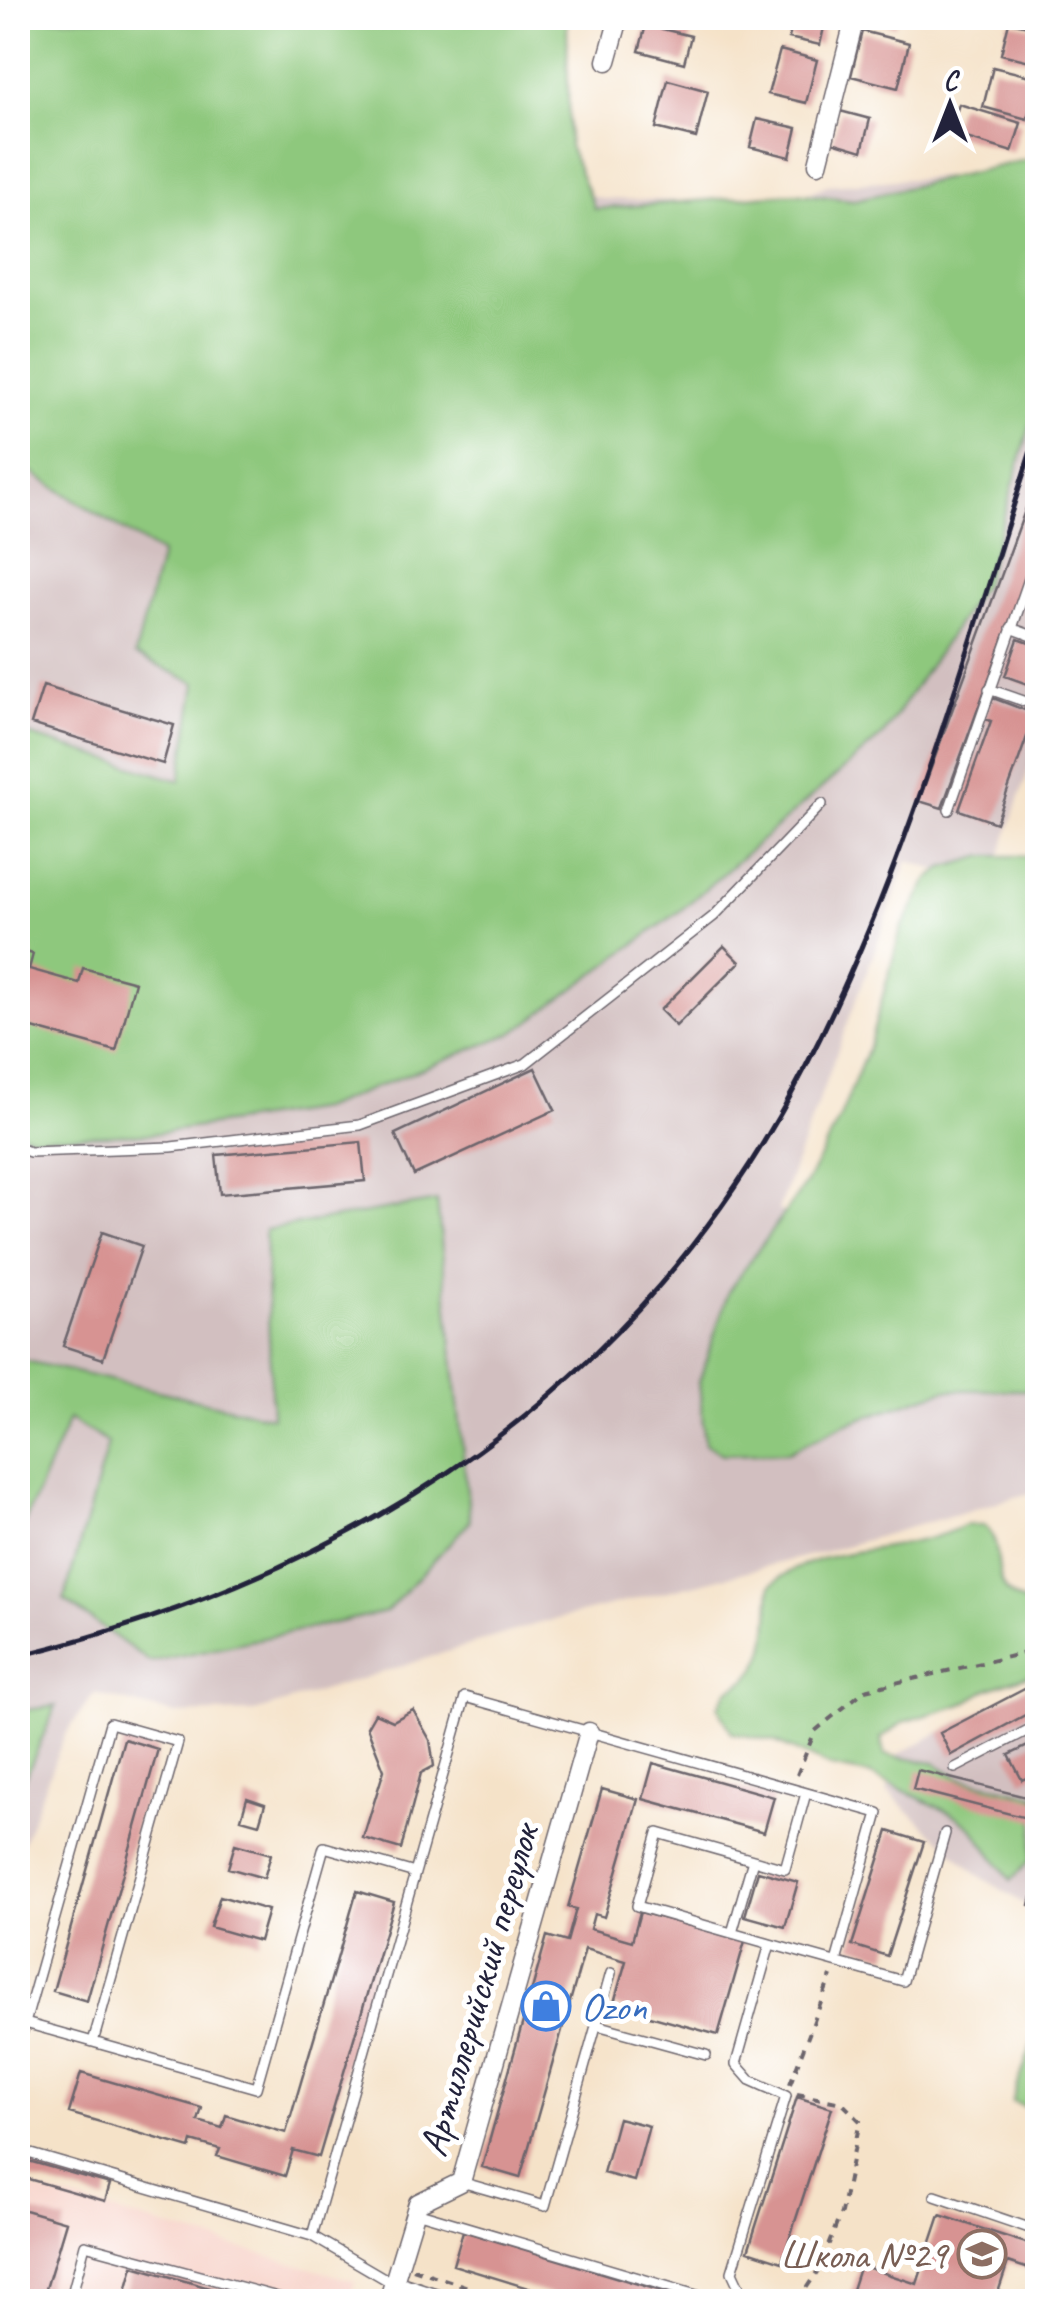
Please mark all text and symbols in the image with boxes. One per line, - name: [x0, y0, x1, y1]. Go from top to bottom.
- north arrow: [900, 55, 1000, 155]
- text: С: [943, 63, 960, 98]
- street label: Артиллерийский переулок: [408, 1816, 551, 2162]
- shop icon: Ozon: [520, 1980, 572, 2032]
- place label: Ozon: [581, 1982, 648, 2032]
- school or university icon: Школа №29: [956, 2228, 1008, 2280]
- place label: Школа №29: [780, 2230, 950, 2280]

